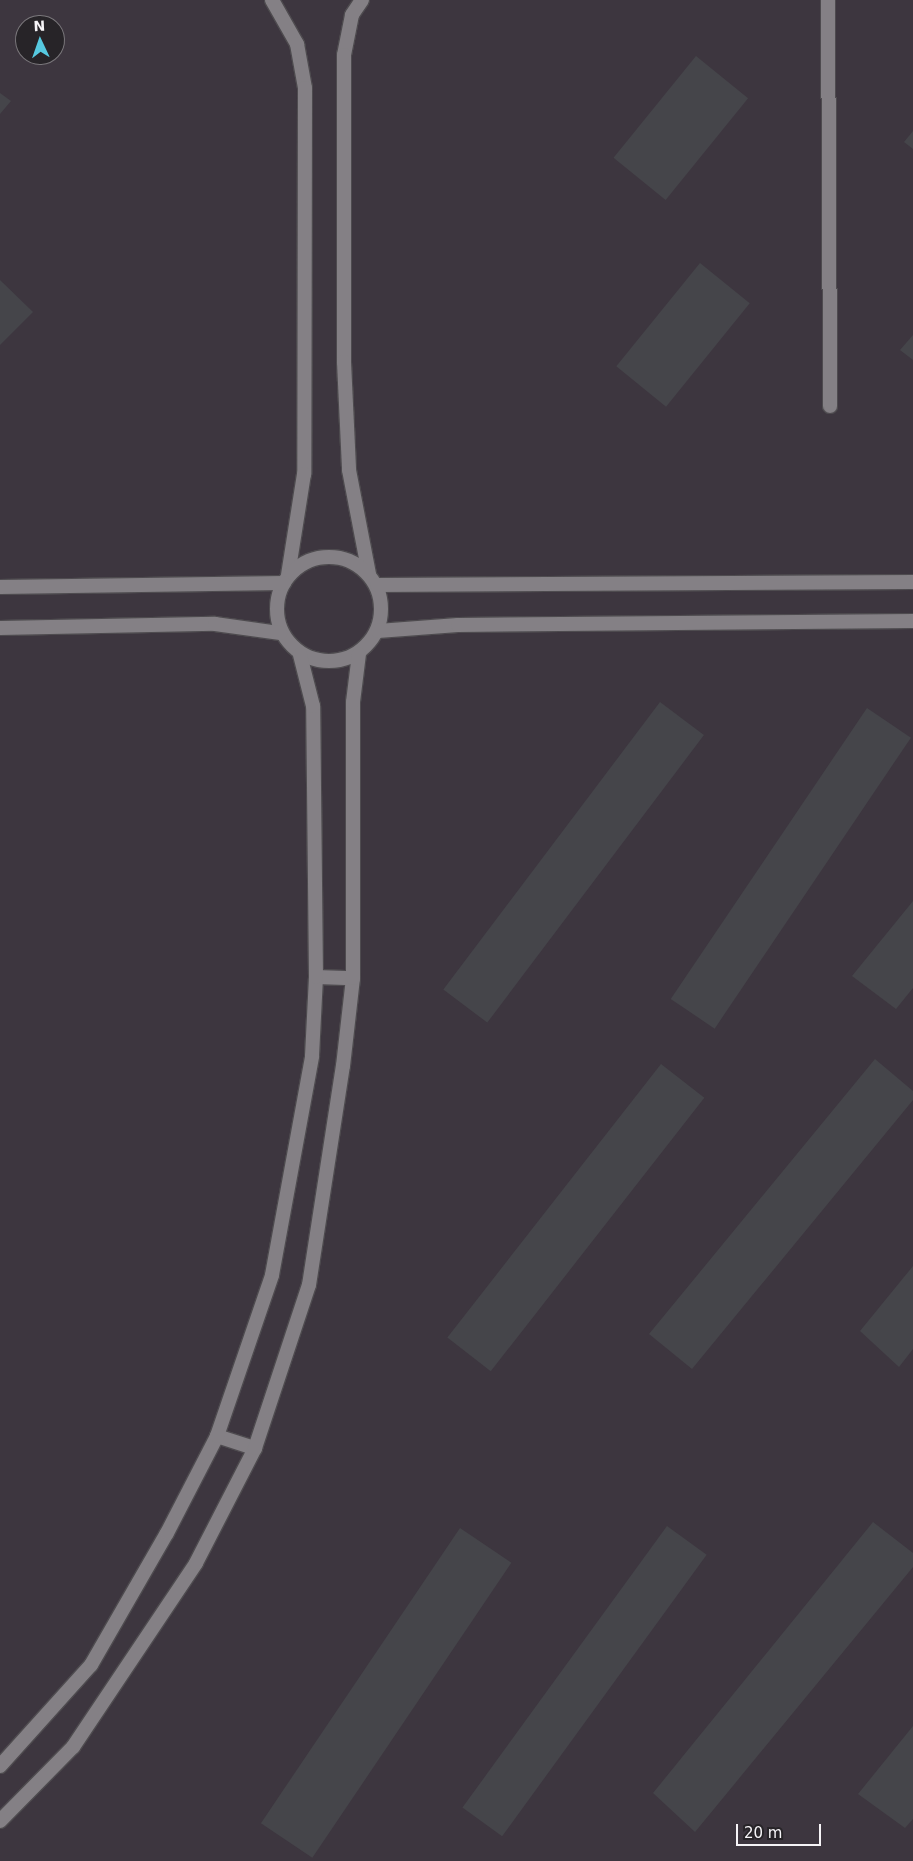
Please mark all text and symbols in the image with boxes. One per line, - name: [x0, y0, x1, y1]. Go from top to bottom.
- north arrow: [15, 15, 65, 65]
- text: N: [33, 18, 46, 34]
- scale bar: [738, 1814, 823, 1846]
- text: 20 m: [744, 1824, 782, 1842]

